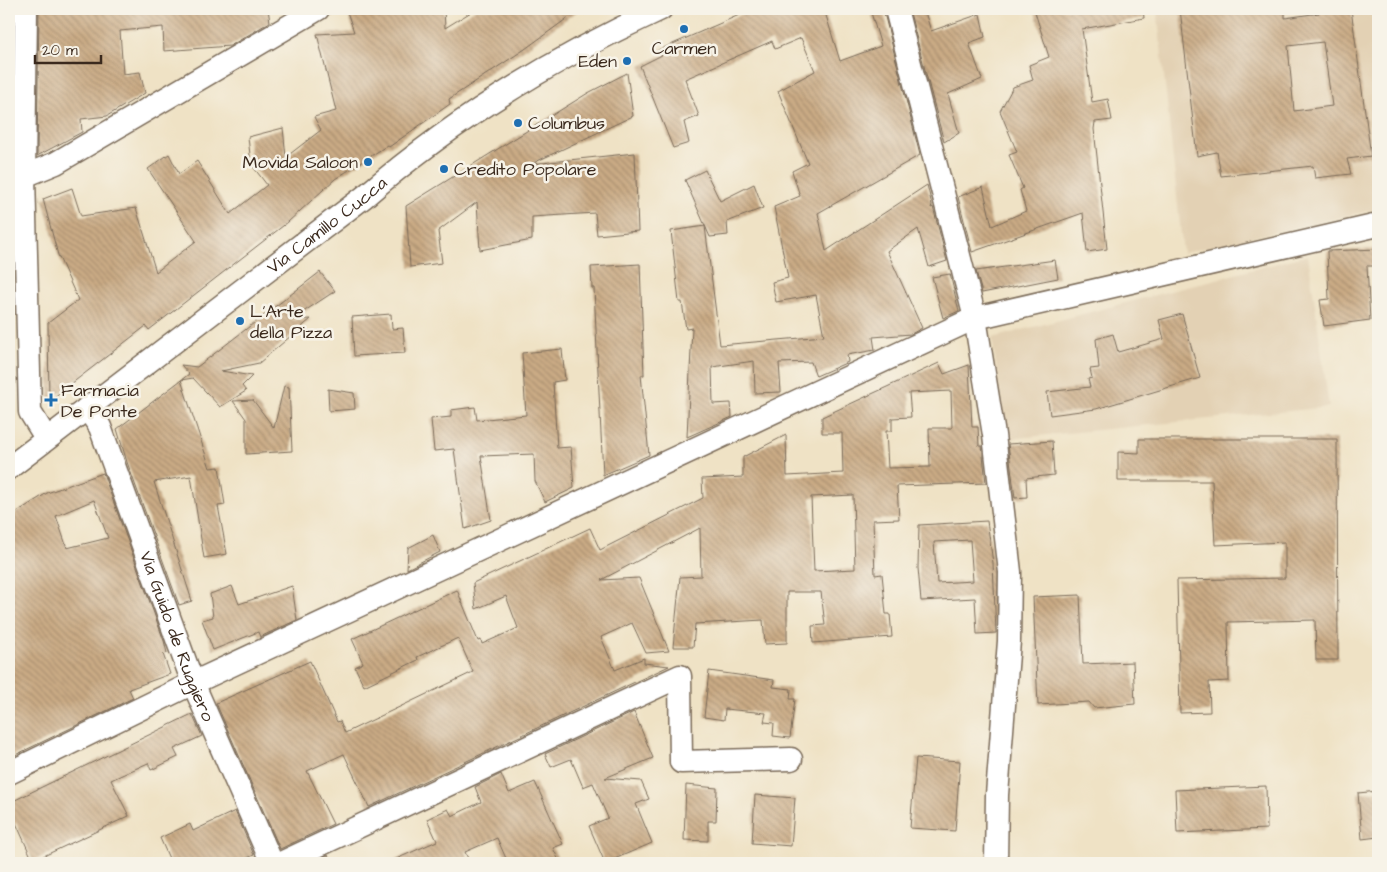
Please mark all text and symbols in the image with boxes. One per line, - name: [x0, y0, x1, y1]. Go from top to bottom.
- marker: Carmen: [678, 23, 690, 35]
- scale bar: [35, 32, 101, 64]
- place label: Carmen: [652, 36, 716, 61]
- text: 20 m: [42, 40, 78, 61]
- place label: Eden: [578, 49, 617, 74]
- marker: Eden: [621, 55, 633, 67]
- place label: Columbus: [528, 111, 605, 136]
- marker: Columbus: [512, 117, 524, 129]
- place label: Movida Saloon: [243, 150, 358, 175]
- marker: Movida Saloon: [362, 156, 374, 168]
- place label: Credito Popolare: [454, 157, 597, 182]
- marker: Credito Popolare: [438, 163, 450, 175]
- street label: Via Camillo Cucca: [262, 171, 392, 280]
- place label: L'Arte della Pizza: [250, 299, 332, 345]
- marker: L'Arte della Pizza: [234, 315, 246, 327]
- place label: Farmacia De Ponte: [61, 378, 139, 424]
- marker: Farmacia De Ponte: [45, 394, 57, 406]
- street label: Via Guido de Ruggiero: [133, 548, 220, 726]

